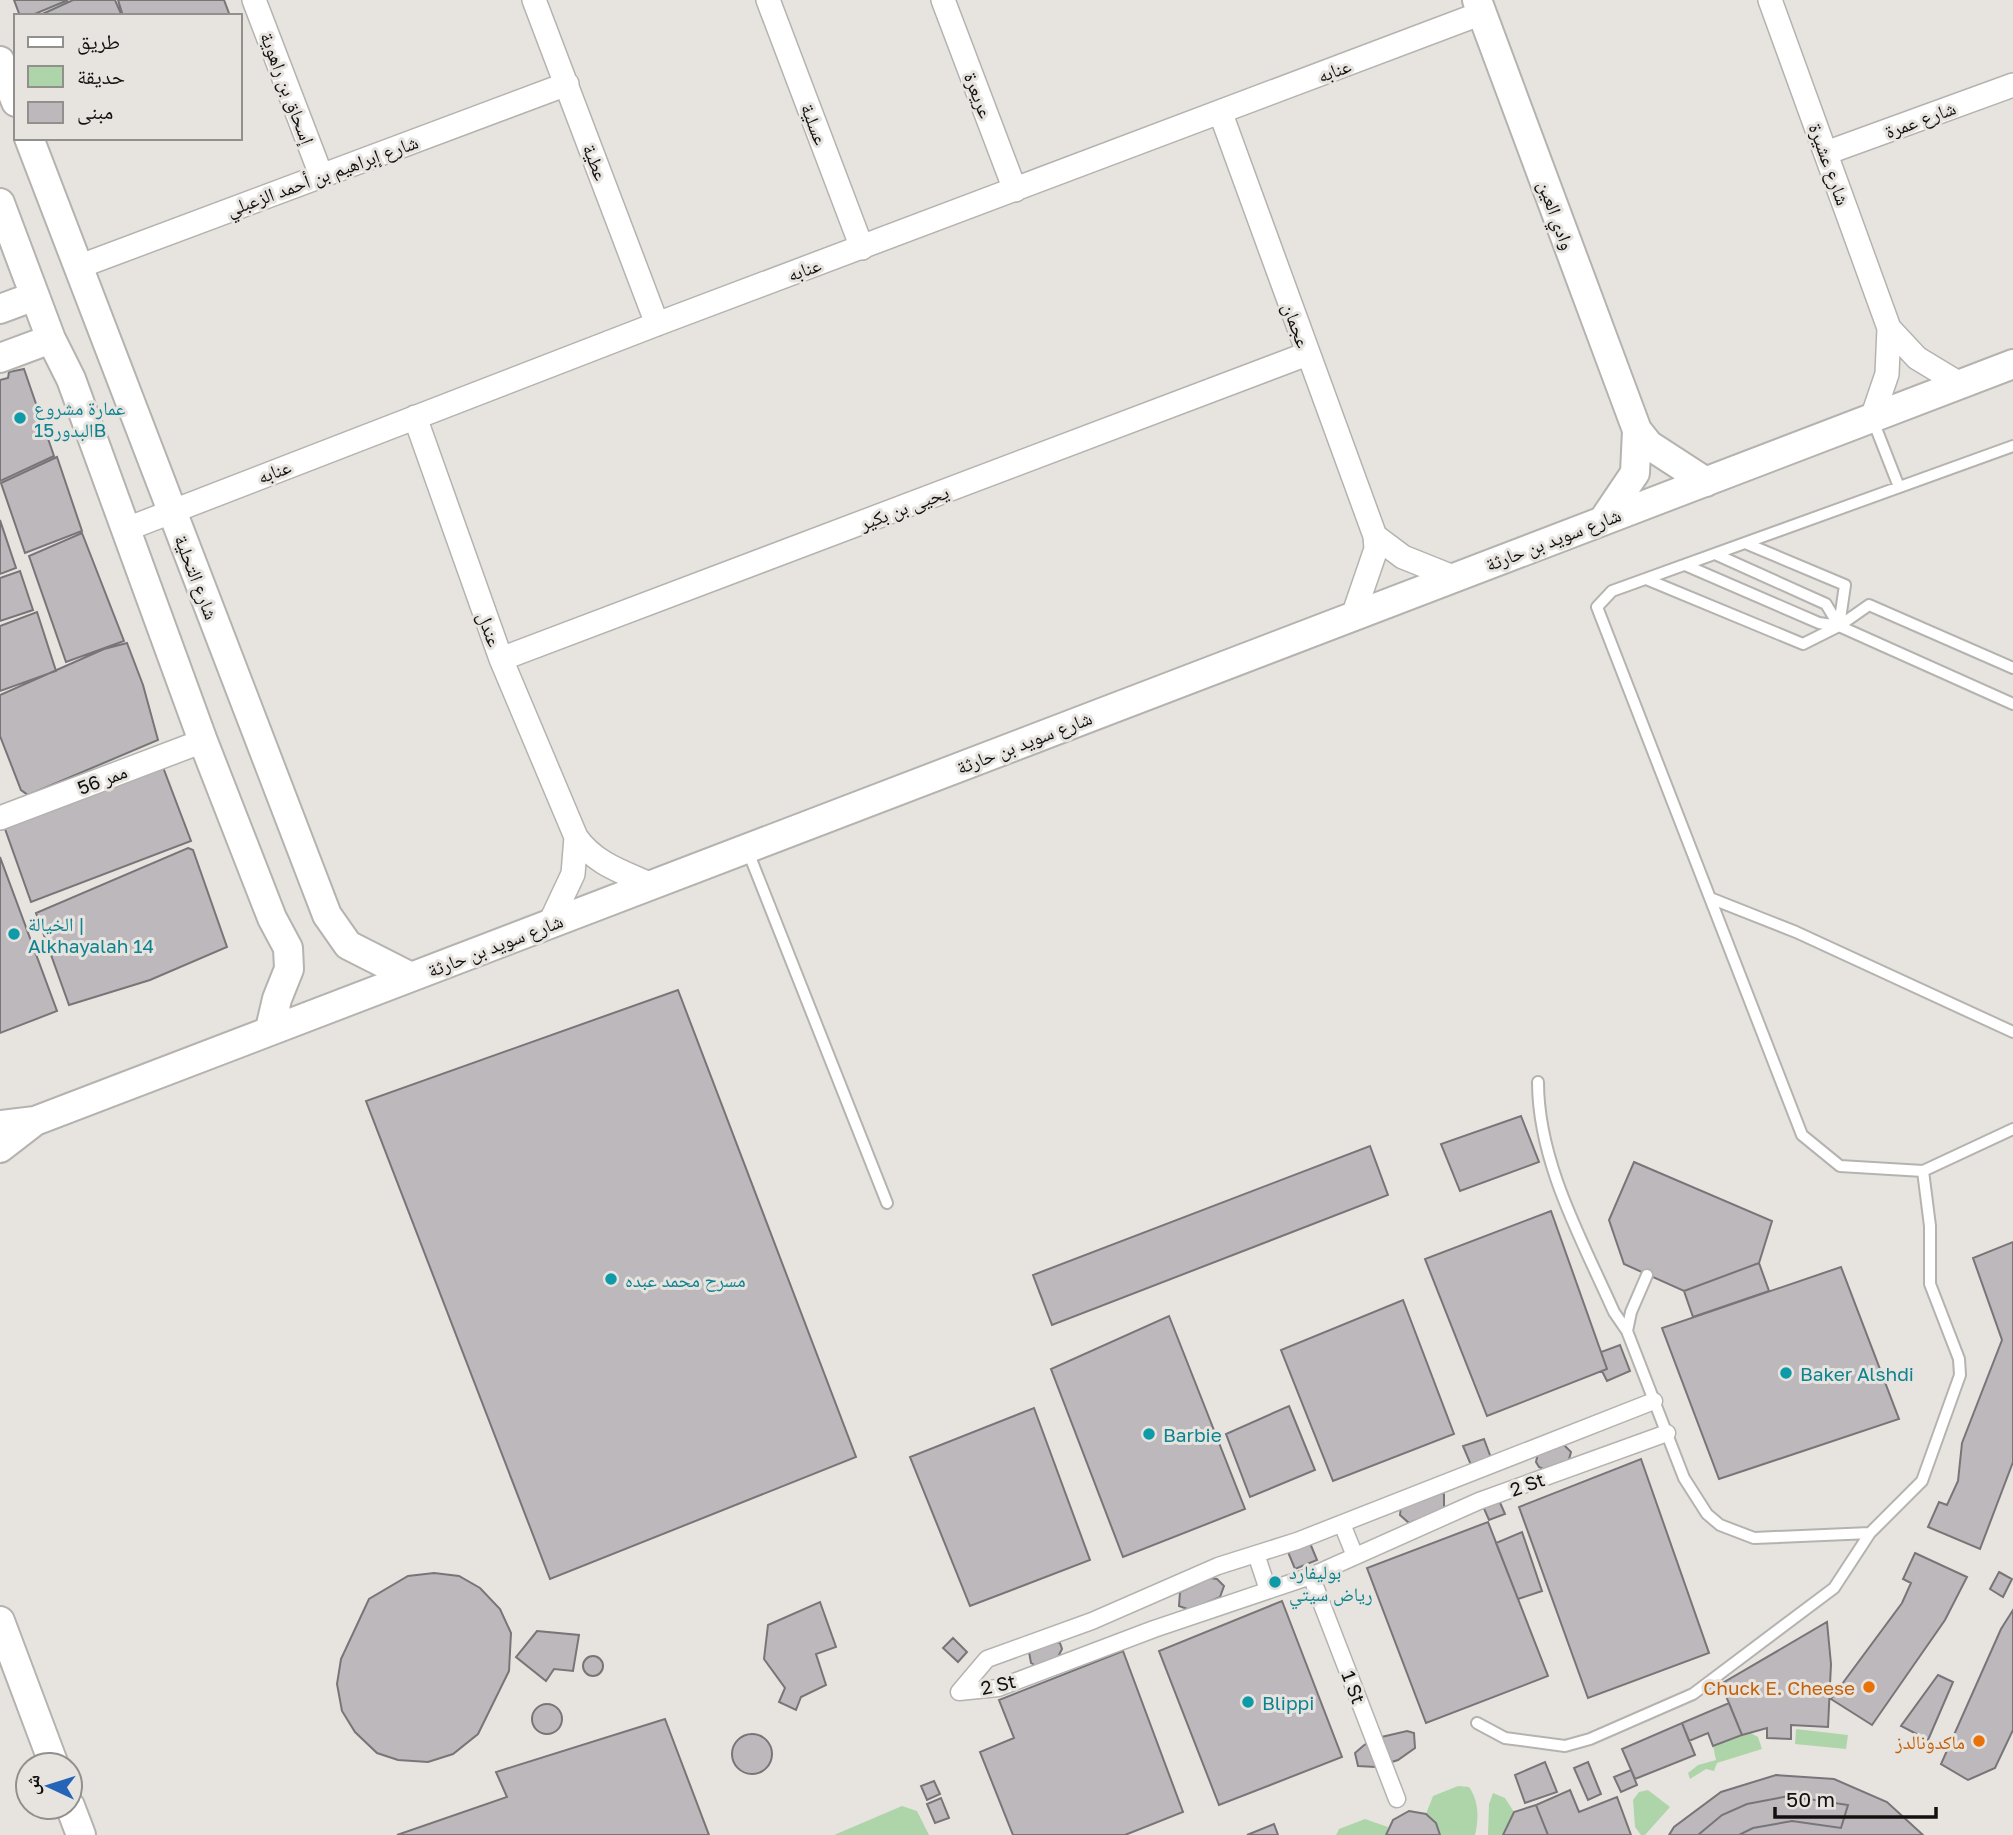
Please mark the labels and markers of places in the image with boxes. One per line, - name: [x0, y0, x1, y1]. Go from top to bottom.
- place label: عمارة مشروع البدور15B: [34, 396, 126, 442]
- marker: عمارة مشروع البدور15B: [12, 410, 28, 426]
- place label: الخيالة | Alkhayalah 14: [28, 912, 154, 957]
- marker: الخيالة | Alkhayalah 14: [6, 926, 22, 942]
- place label: مسرح محمد عبده: [625, 1268, 746, 1292]
- marker: مسرح محمد عبده: [603, 1271, 619, 1287]
- place label: Baker Alshdi: [1800, 1362, 1914, 1385]
- marker: Baker Alshdi: [1778, 1365, 1794, 1381]
- place label: Barbie: [1163, 1423, 1222, 1446]
- marker: Barbie: [1141, 1426, 1157, 1442]
- place label: بوليفارد رياض سيتي: [1289, 1560, 1372, 1609]
- marker: بوليفارد رياض سيتي: [1267, 1574, 1283, 1590]
- place label: Chuck E. Cheese: [1703, 1676, 1855, 1699]
- marker: Chuck E. Cheese: [1861, 1679, 1877, 1695]
- place label: Blippi: [1262, 1691, 1314, 1714]
- marker: Blippi: [1240, 1694, 1256, 1710]
- place label: ماكدونالدز: [1894, 1730, 1965, 1754]
- marker: ماكدونالدز: [1971, 1733, 1987, 1749]

